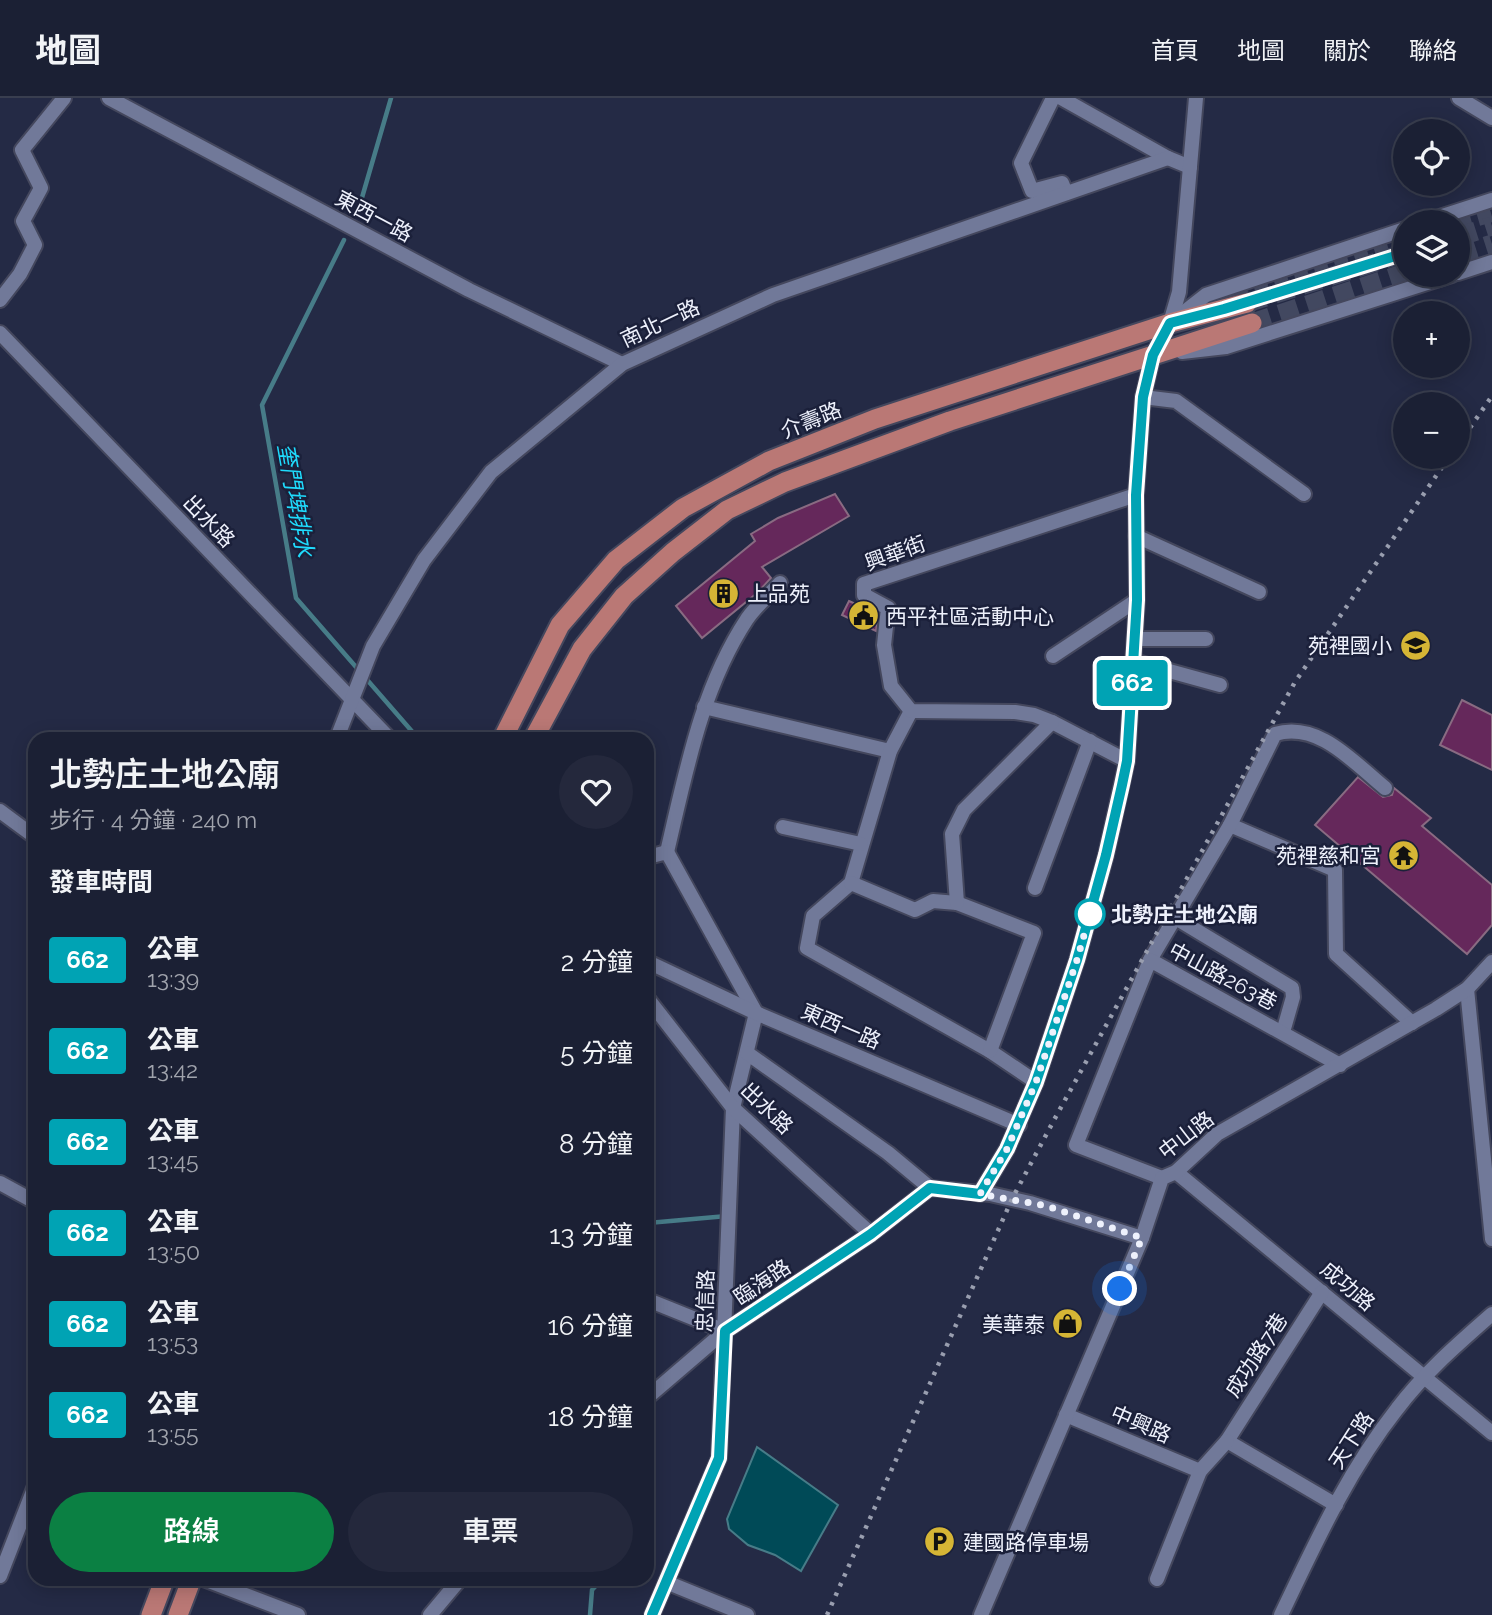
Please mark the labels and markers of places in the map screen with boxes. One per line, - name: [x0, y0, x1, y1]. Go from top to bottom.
- building icon: 上品苑: [707, 576, 741, 610]
- place label: 上品苑: [747, 581, 810, 606]
- public building icon: 西平社區活動中心: [846, 599, 880, 633]
- place label: 西平社區活動中心: [886, 604, 1054, 629]
- school or university icon: 苑裡國小: [1398, 628, 1432, 662]
- place label: 苑裡國小: [1308, 633, 1392, 658]
- temple icon: 苑裡慈和宮: [1387, 838, 1421, 872]
- place label: 苑裡慈和宮: [1276, 843, 1381, 868]
- marker: 北勢庄土地公廟: [1075, 899, 1105, 929]
- place label: 北勢庄土地公廟: [1111, 902, 1258, 927]
- shop icon: 美華泰: [1051, 1307, 1085, 1341]
- place label: 美華泰: [982, 1312, 1045, 1337]
- parking icon: 建國路停車場: [923, 1525, 957, 1559]
- place label: 建國路停車場: [963, 1530, 1089, 1555]

